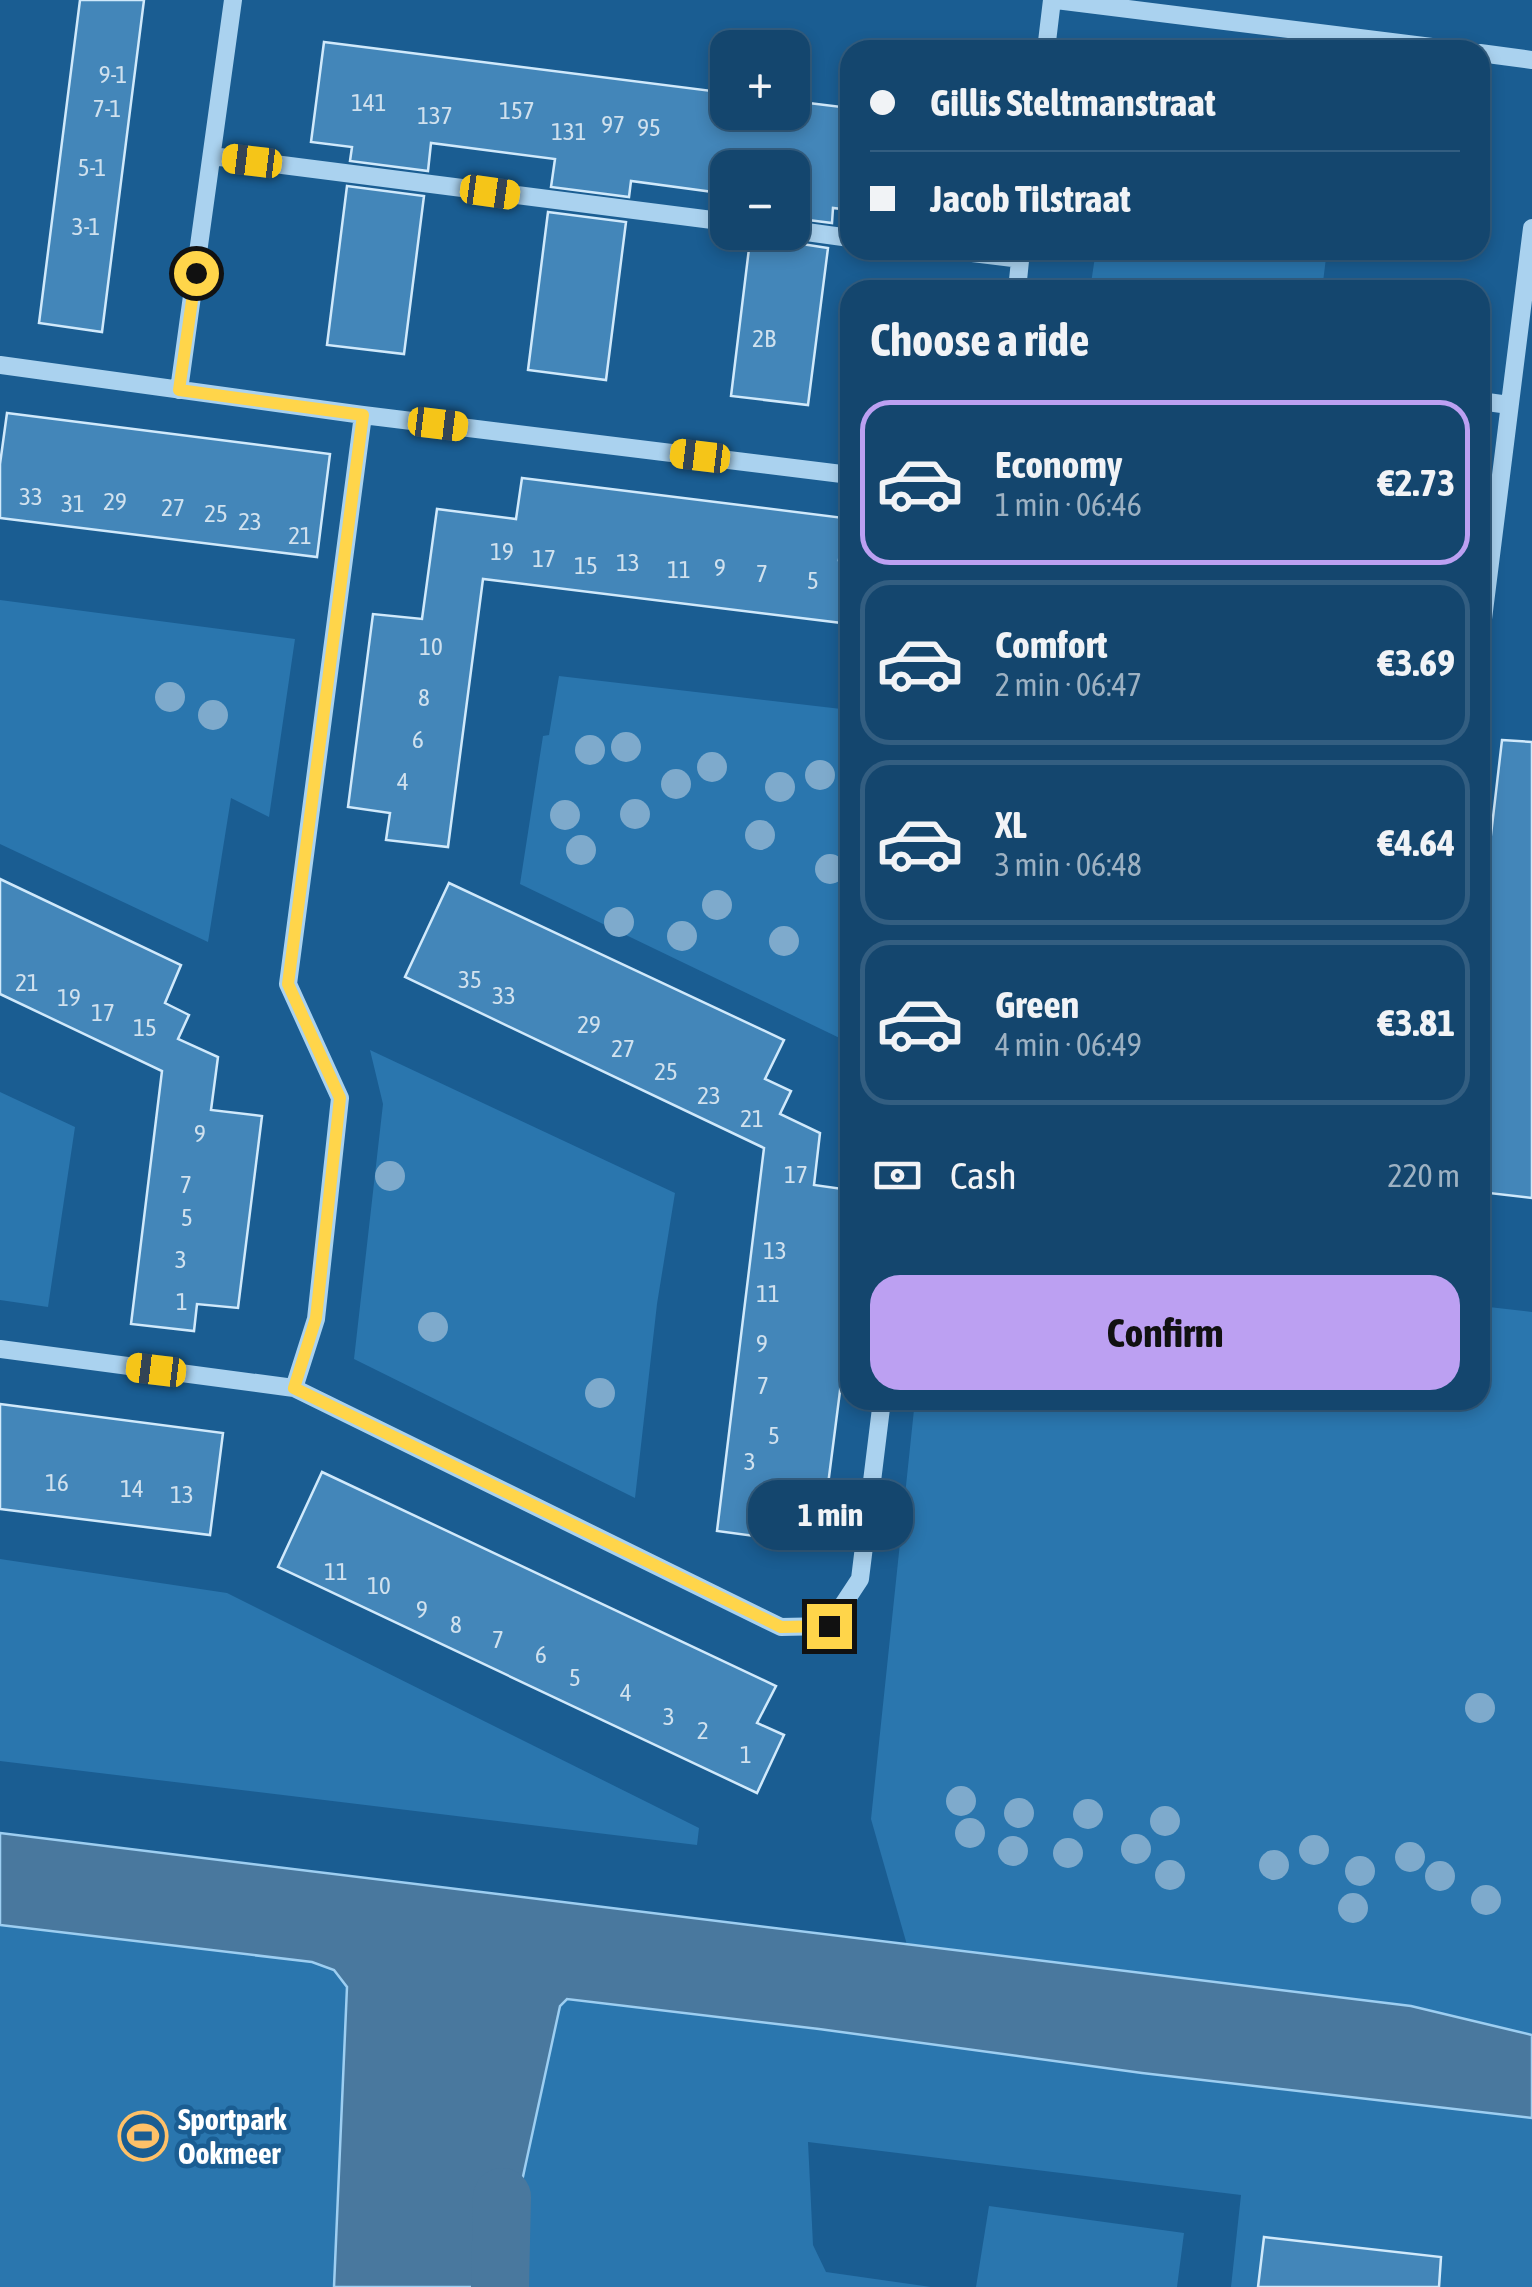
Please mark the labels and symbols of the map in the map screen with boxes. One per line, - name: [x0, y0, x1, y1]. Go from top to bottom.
- house number: 9-1: [99, 60, 127, 88]
- house number: 141: [351, 88, 387, 116]
- house number: 7-1: [93, 94, 121, 122]
- house number: 157: [499, 96, 535, 124]
- house number: 137: [417, 101, 453, 129]
- house number: 97: [601, 110, 625, 138]
- house number: 95: [637, 113, 661, 141]
- house number: 131: [551, 117, 587, 145]
- car: [220, 142, 284, 180]
- house number: 5-1: [78, 153, 106, 181]
- car: [458, 173, 522, 211]
- house number: 3-1: [72, 212, 100, 240]
- route start: [174, 251, 219, 296]
- house number: 2B: [752, 324, 776, 352]
- car: [406, 405, 470, 443]
- car: [668, 437, 732, 475]
- house number: 33: [19, 482, 43, 510]
- house number: 29: [103, 487, 127, 515]
- house number: 31: [61, 489, 85, 517]
- house number: 27: [161, 493, 185, 521]
- house number: 25: [204, 499, 228, 527]
- house number: 23: [238, 507, 262, 535]
- house number: 21: [288, 521, 312, 549]
- house number: 19: [490, 537, 514, 565]
- house number: 17: [532, 544, 556, 572]
- house number: 13: [616, 548, 640, 576]
- house number: 15: [574, 551, 598, 579]
- house number: 9: [714, 553, 726, 581]
- house number: 11: [667, 555, 691, 583]
- house number: 7: [756, 559, 768, 587]
- house number: 5: [807, 566, 819, 594]
- house number: 10: [419, 632, 443, 660]
- house number: 8: [418, 683, 430, 711]
- house number: 6: [412, 725, 424, 753]
- house number: 4: [397, 767, 409, 795]
- house number: 35: [458, 965, 482, 993]
- house number: 21: [15, 968, 39, 996]
- house number: 33: [492, 981, 516, 1009]
- house number: 19: [57, 983, 81, 1011]
- house number: 17: [91, 998, 115, 1026]
- house number: 29: [577, 1010, 601, 1038]
- house number: 15: [133, 1013, 157, 1041]
- house number: 27: [611, 1034, 635, 1062]
- house number: 25: [654, 1057, 678, 1085]
- house number: 23: [697, 1081, 721, 1109]
- house number: 21: [740, 1104, 764, 1132]
- house number: 9: [194, 1119, 206, 1147]
- house number: 17: [784, 1160, 808, 1188]
- house number: 7: [180, 1170, 192, 1198]
- house number: 5: [181, 1203, 193, 1231]
- house number: 13: [763, 1236, 787, 1264]
- house number: 3: [175, 1245, 187, 1273]
- house number: 11: [756, 1279, 780, 1307]
- house number: 1: [176, 1287, 188, 1315]
- house number: 9: [756, 1329, 768, 1357]
- car: [124, 1351, 188, 1389]
- house number: 7: [757, 1371, 769, 1399]
- house number: 5: [768, 1421, 780, 1449]
- house number: 3: [744, 1447, 756, 1475]
- house number: 16: [45, 1468, 69, 1496]
- house number: 14: [120, 1474, 144, 1502]
- house number: 13: [170, 1480, 194, 1508]
- callout: 1 min: [746, 1481, 912, 1551]
- house number: 11: [324, 1557, 348, 1585]
- house number: 10: [367, 1571, 391, 1599]
- house number: 9: [416, 1595, 428, 1623]
- route end: [807, 1604, 852, 1649]
- house number: 8: [450, 1610, 462, 1638]
- house number: 7: [492, 1625, 504, 1653]
- house number: 6: [535, 1640, 547, 1668]
- house number: 5: [569, 1663, 581, 1691]
- house number: 4: [620, 1678, 632, 1706]
- house number: 3: [663, 1702, 675, 1730]
- house number: 2: [697, 1716, 709, 1744]
- house number: 1: [740, 1740, 752, 1768]
- place label: Sportpark Ookmeer: [178, 2102, 287, 2170]
- sports icon: Sportpark Ookmeer: [117, 2110, 169, 2162]

